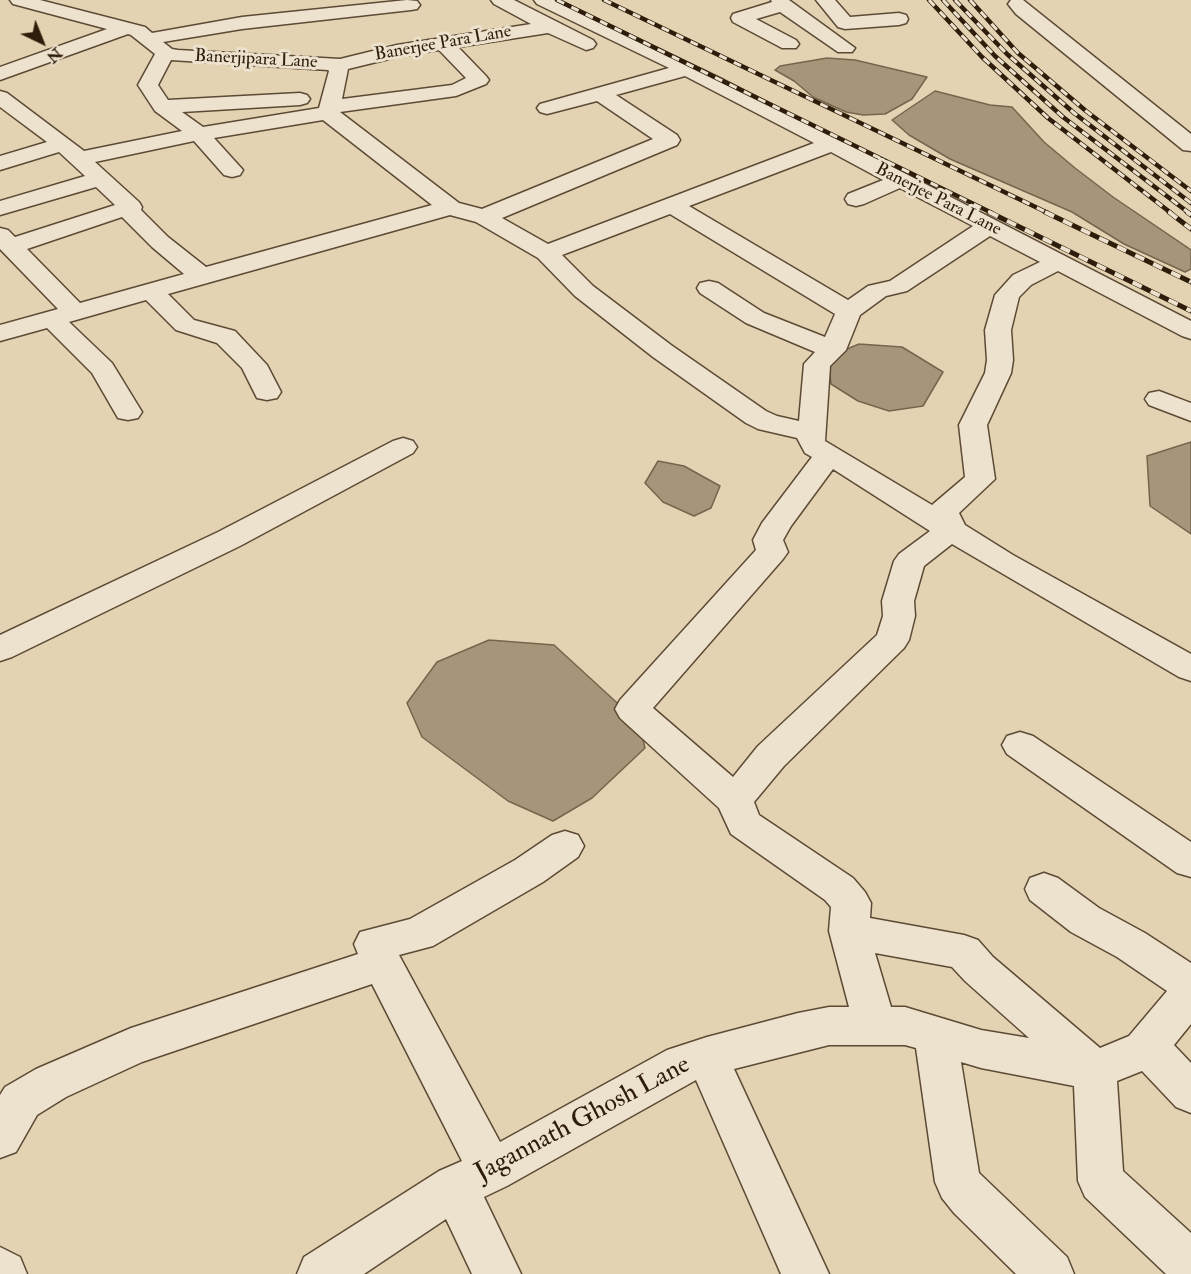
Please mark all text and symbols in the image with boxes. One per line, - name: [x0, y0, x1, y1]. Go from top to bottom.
- north arrow: [12, 12, 72, 72]
- street label: Banerjee Para Lane: [373, 21, 513, 67]
- text: N: [42, 43, 66, 67]
- street label: Banerjipara Lane: [194, 46, 318, 74]
- street label: Banerjee Para Lane: [871, 159, 1005, 241]
- street label: Jagannath Ghosh Lane: [470, 1050, 696, 1190]

